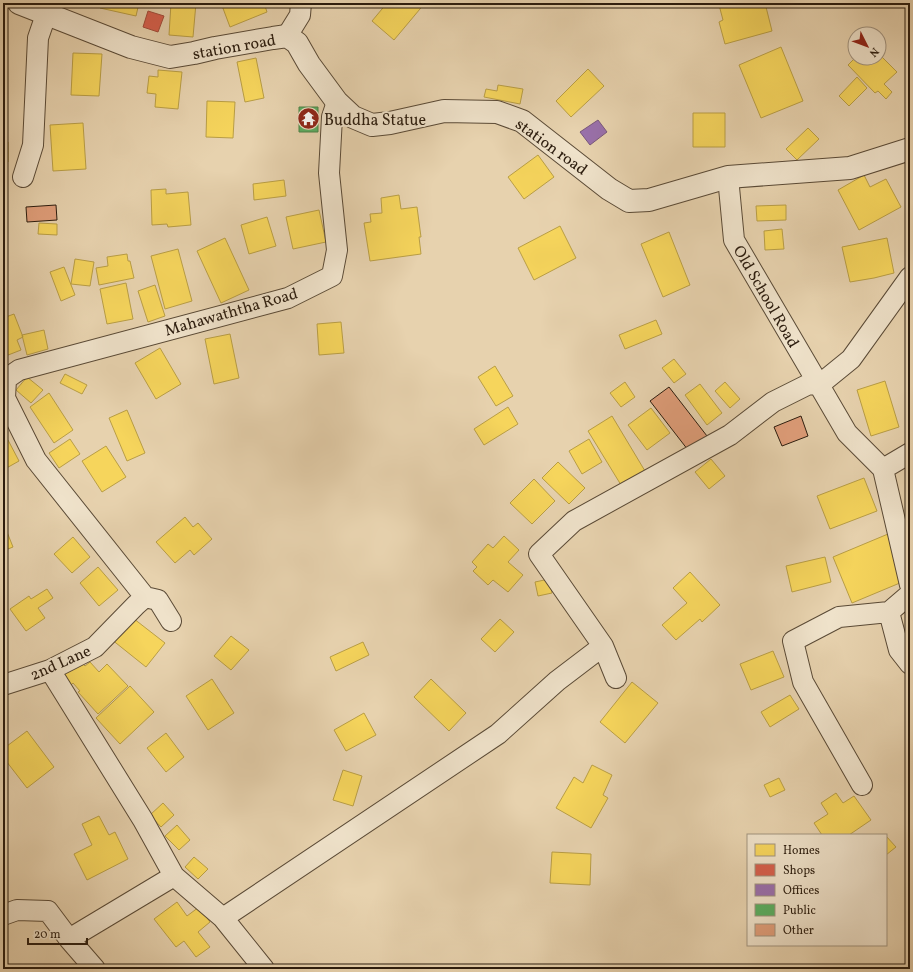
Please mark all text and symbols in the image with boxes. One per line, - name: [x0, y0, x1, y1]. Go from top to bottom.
- north arrow: [847, 26, 887, 66]
- street label: station road: [191, 30, 278, 66]
- text: N: [865, 44, 882, 60]
- temple icon: Buddha Statue: [296, 106, 322, 132]
- place label: Buddha Statue: [324, 110, 426, 132]
- street label: station road: [510, 114, 591, 181]
- street label: Old School Road: [727, 242, 803, 352]
- street label: Mahawaththa Road: [162, 283, 301, 342]
- street label: 2nd Lane: [27, 641, 95, 687]
- legend: [747, 834, 887, 946]
- text: Homes: [783, 843, 820, 859]
- text: Shops: [783, 863, 815, 879]
- text: Offices: [783, 883, 819, 899]
- text: Public: [783, 903, 816, 919]
- scale bar: [28, 920, 87, 946]
- text: Other: [783, 923, 814, 939]
- text: 20 m: [34, 927, 61, 943]

